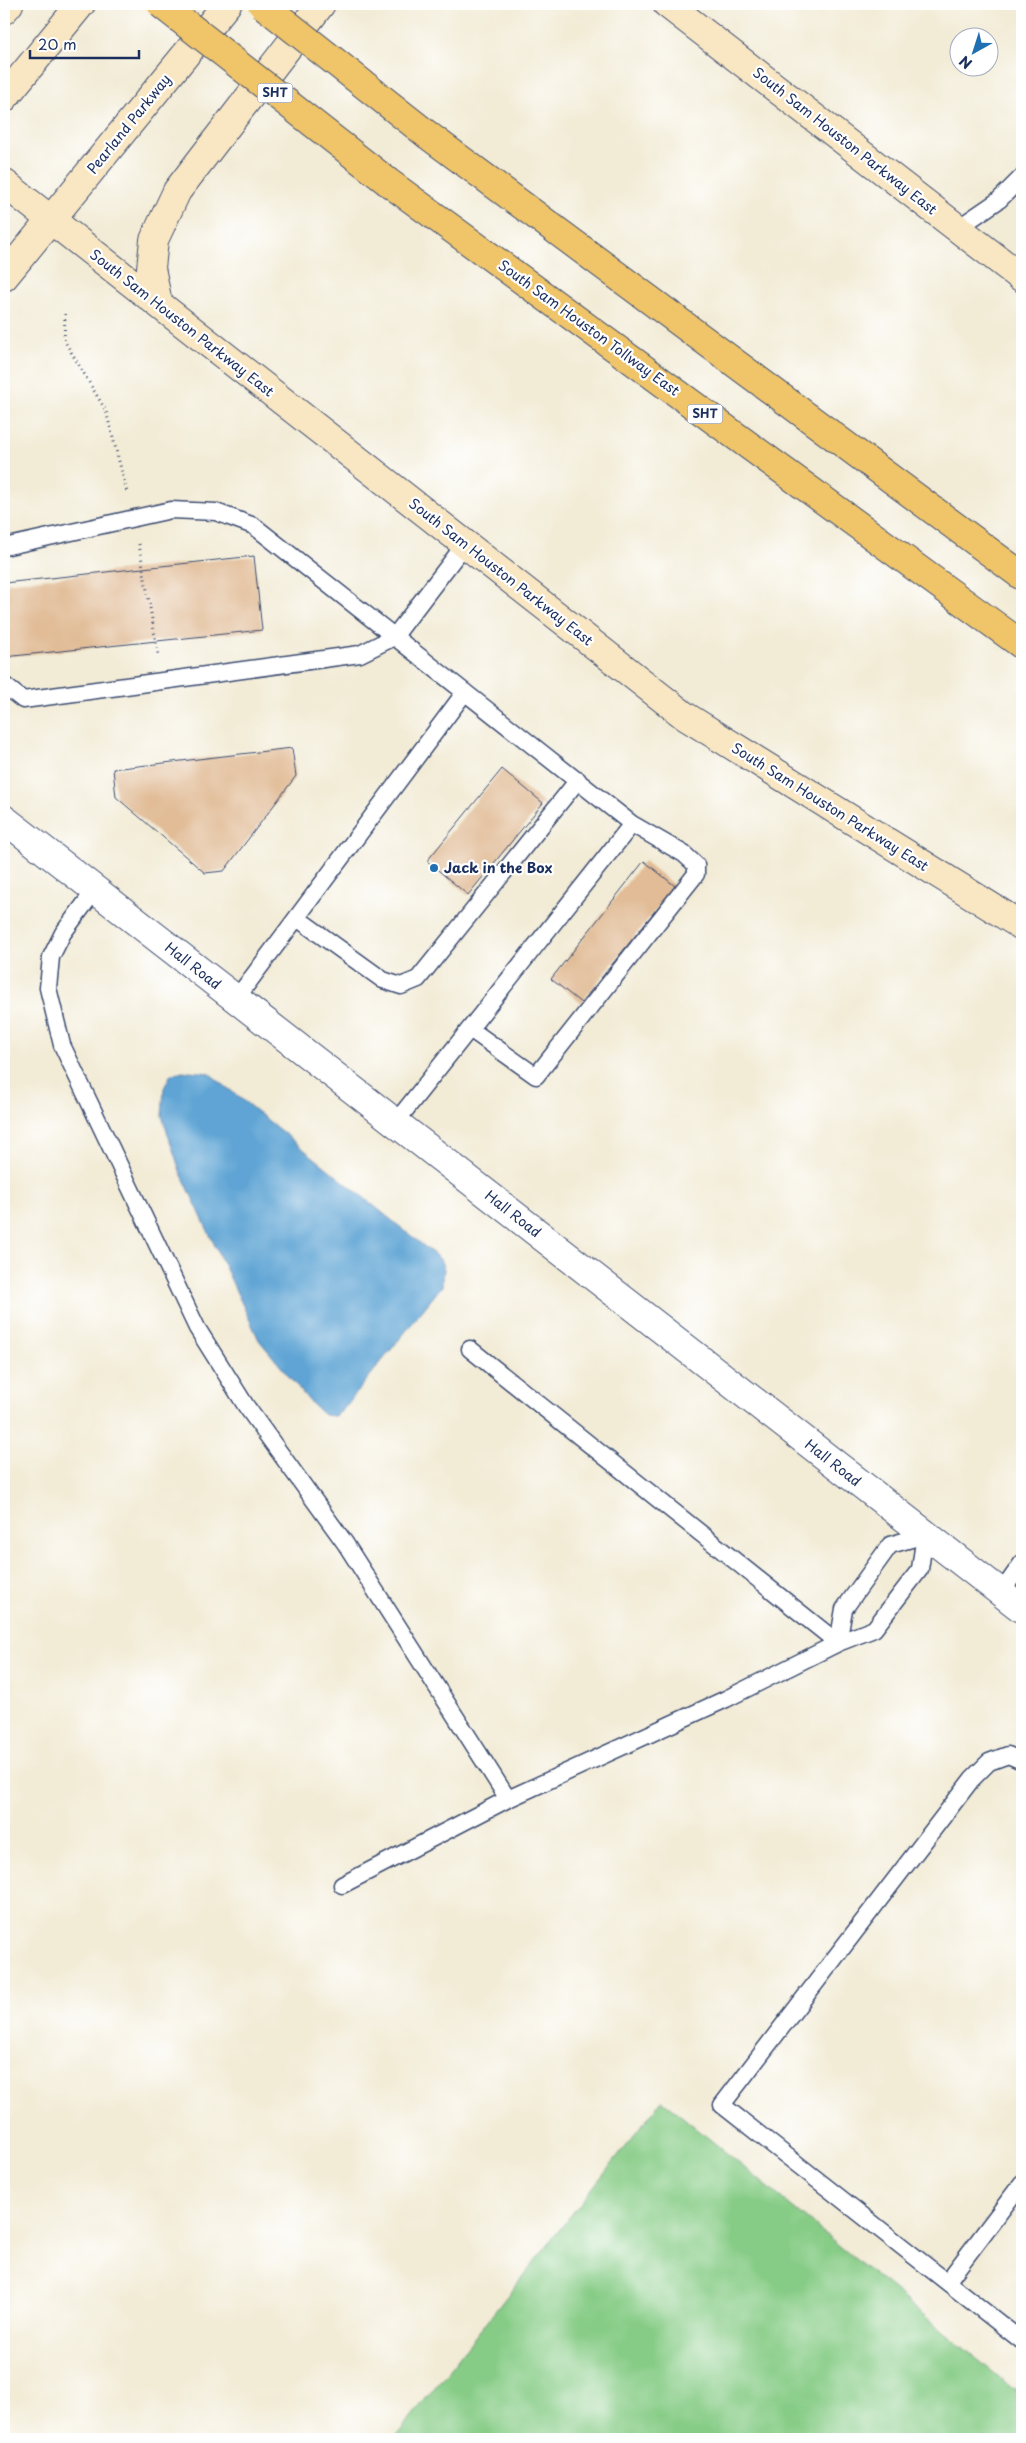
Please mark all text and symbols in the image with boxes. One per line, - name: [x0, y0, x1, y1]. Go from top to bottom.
- scale bar: [30, 28, 139, 60]
- north arrow: [948, 28, 998, 78]
- text: 20 m: [38, 32, 77, 55]
- text: N: [955, 51, 976, 74]
- street label: South Sam Houston Parkway East: [749, 62, 942, 220]
- street label: Pearland Parkway: [82, 69, 175, 178]
- road number: SHT: [258, 84, 292, 102]
- street label: South Sam Houston Parkway East: [86, 244, 279, 402]
- street label: South Sam Houston Tollway East: [494, 255, 685, 401]
- road number: SHT: [688, 404, 722, 424]
- street label: South Sam Houston Parkway East: [405, 493, 598, 651]
- street label: South Sam Houston Parkway East: [728, 737, 933, 876]
- place label: Jack in the Box: [444, 857, 553, 878]
- marker: Jack in the Box: [428, 862, 440, 874]
- street label: Hall Road: [161, 937, 226, 994]
- street label: Hall Road: [481, 1185, 546, 1242]
- street label: Hall Road: [801, 1434, 866, 1491]

